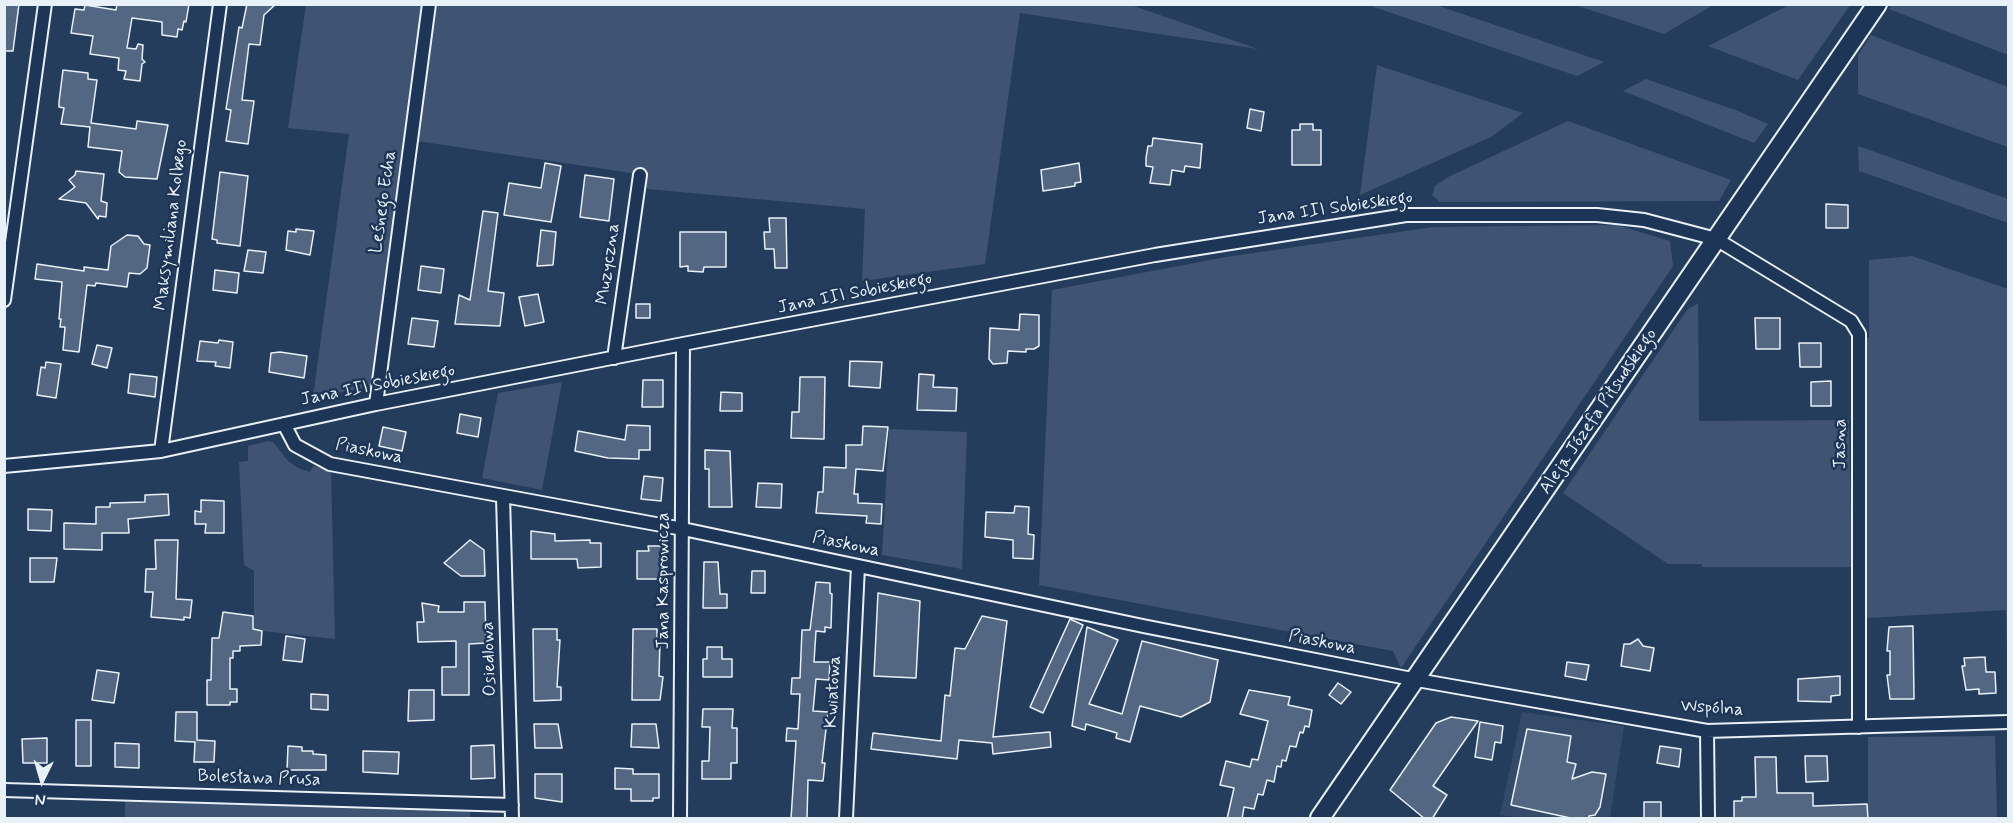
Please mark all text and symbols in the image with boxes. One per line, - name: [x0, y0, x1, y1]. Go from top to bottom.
- street label: Maksymiliana Kolbego: [151, 138, 193, 312]
- street label: Leśnego Echa: [366, 149, 402, 255]
- street label: Jana III Sobieskiego: [1256, 187, 1414, 231]
- street label: Muzyczna: [593, 222, 625, 306]
- street label: Jana III Sobieskiego: [776, 268, 934, 320]
- street label: Aleja Józefa Piłsudskiego: [1535, 325, 1663, 499]
- street label: Jana III Sobieskiego: [299, 360, 457, 412]
- street label: Jasna: [1830, 419, 1852, 469]
- street label: Piaskowa: [333, 434, 405, 470]
- street label: Jana Kasprowicza: [653, 512, 675, 650]
- street label: Piaskowa: [810, 527, 882, 563]
- street label: Osiedlowa: [478, 621, 502, 697]
- street label: Piaskowa: [1286, 626, 1358, 660]
- street label: Kwiatowa: [821, 655, 847, 729]
- street label: Wspólna: [1680, 696, 1744, 722]
- north arrow: [12, 751, 72, 811]
- street label: Bolesława Prusa: [197, 766, 321, 792]
- text: N: [34, 789, 47, 810]

